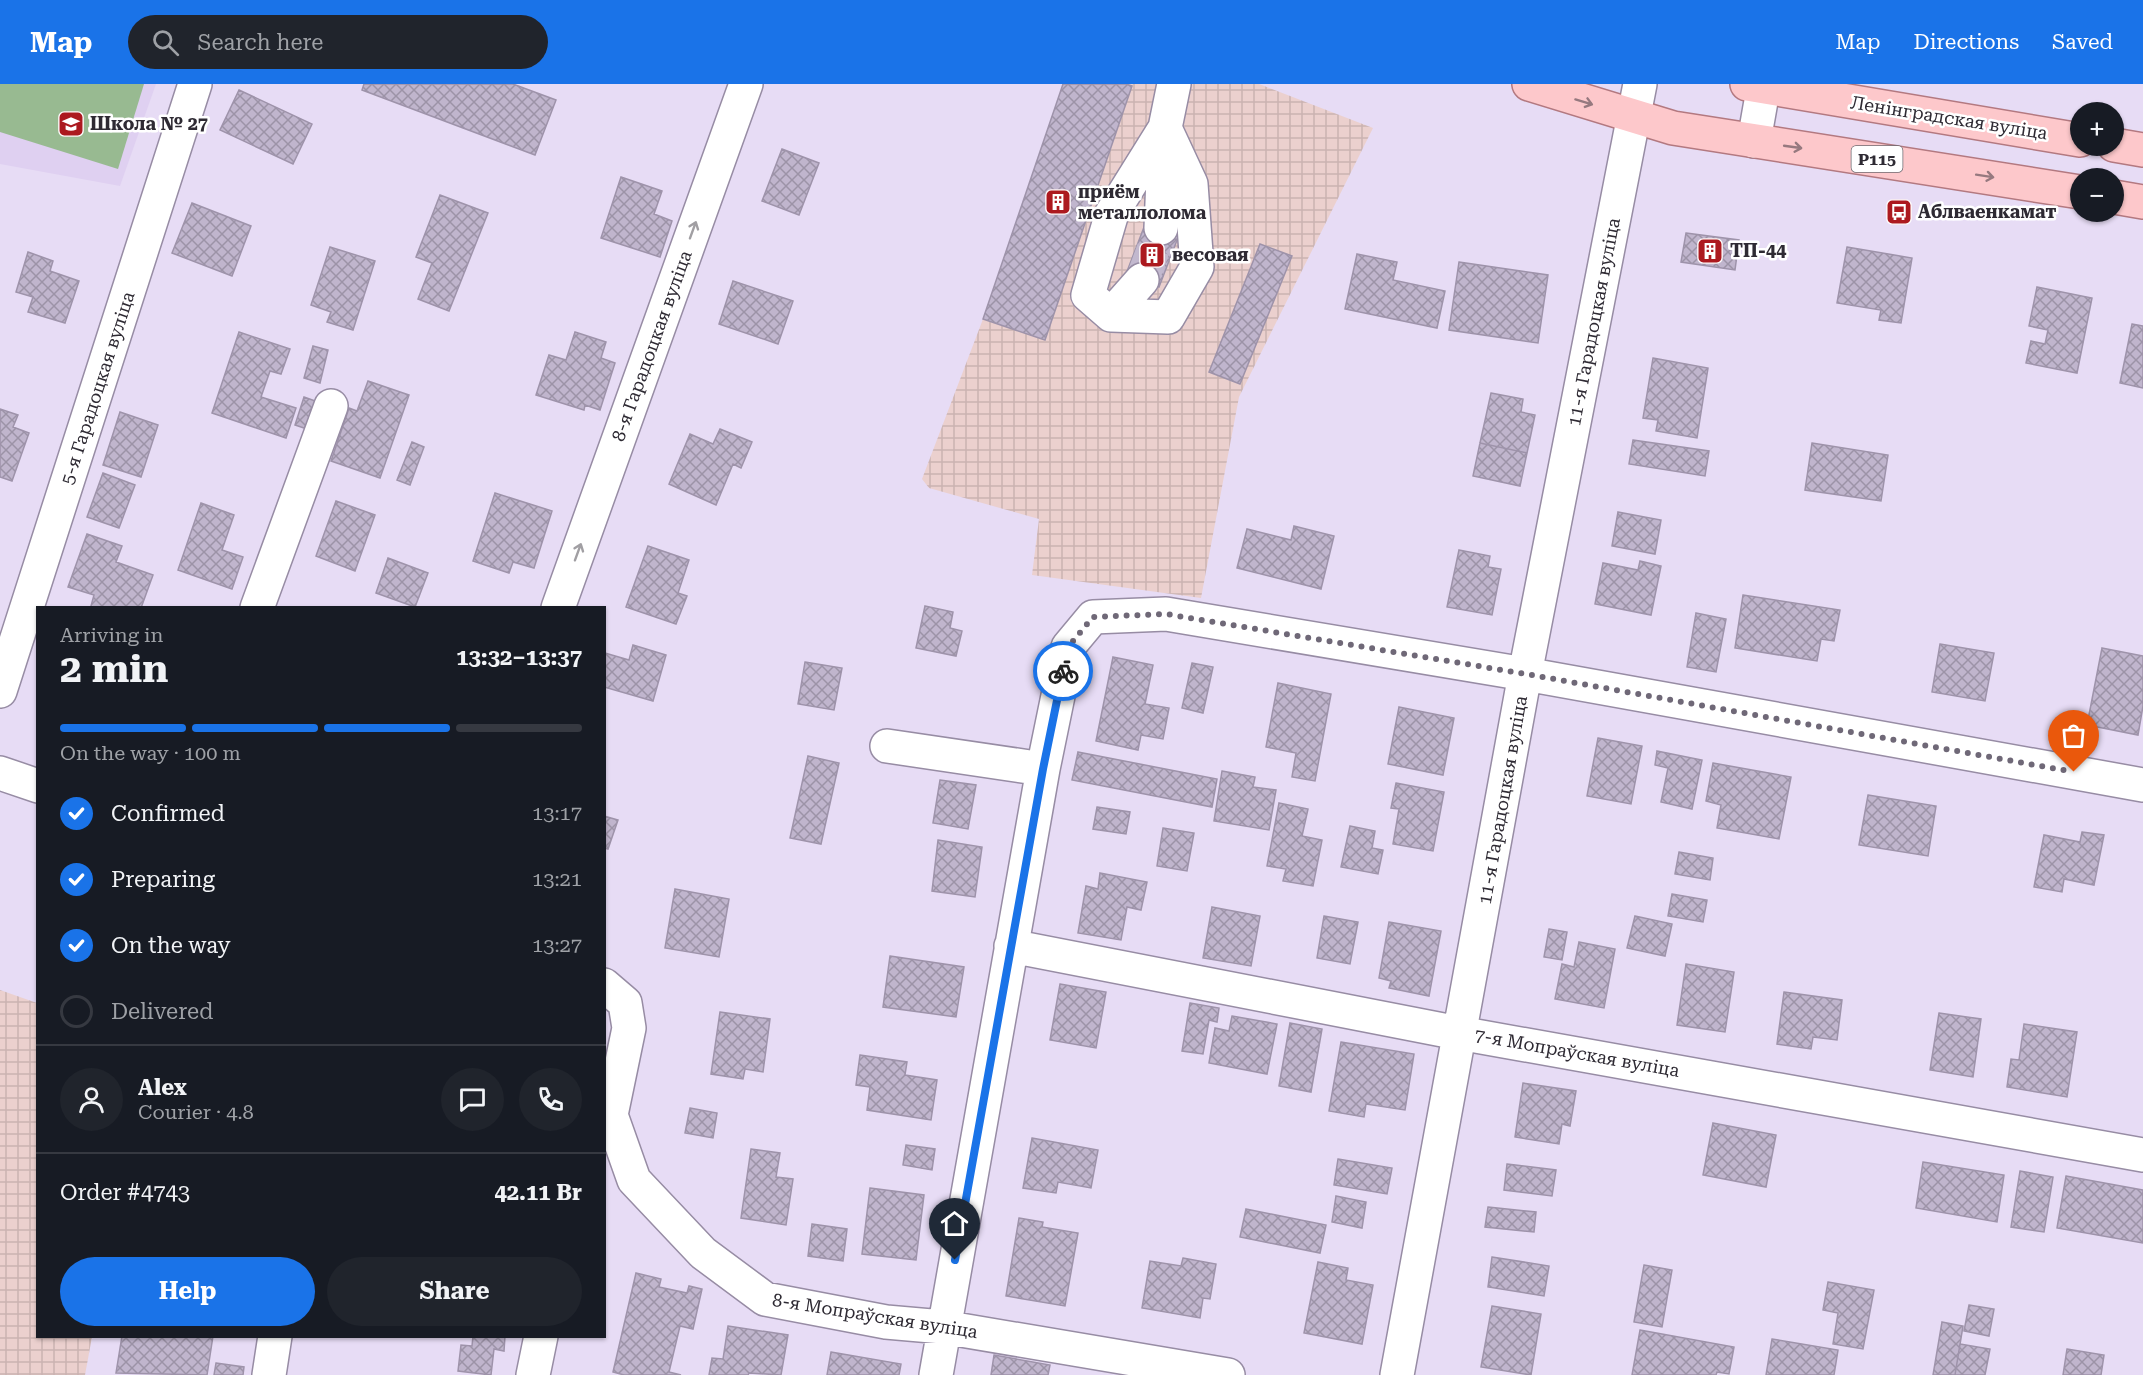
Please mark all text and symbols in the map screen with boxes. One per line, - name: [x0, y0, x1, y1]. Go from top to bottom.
- search box: [128, 15, 548, 69]
- text: Map: [30, 26, 92, 59]
- icon: search: [149, 26, 182, 59]
- text: Search here: [197, 30, 323, 55]
- text: Map: [1836, 30, 1880, 54]
- text: Directions: [1913, 30, 2019, 54]
- text: Saved: [2052, 30, 2113, 54]
- street label: Ленінградская вуліца: [1849, 92, 2049, 144]
- one-way arrow: [1574, 97, 1593, 108]
- map controls: [2070, 102, 2124, 222]
- button: +: [2070, 102, 2124, 156]
- school or university icon: Школа № 27: [56, 109, 86, 139]
- place label: Школа № 27: [90, 113, 208, 134]
- one-way arrow: [1782, 142, 1802, 153]
- road number: Р115: [1852, 146, 1902, 172]
- button: −: [2070, 168, 2124, 222]
- one-way arrow: [1975, 171, 1995, 182]
- place label: приём металлолома: [1078, 181, 1207, 223]
- building icon: приём металлолома: [1043, 187, 1073, 217]
- bus stop icon: Аблваенкамат: [1884, 197, 1914, 227]
- place label: Аблваенкамат: [1918, 201, 2056, 222]
- street label: 11-я Гарадоцкая вуліца: [1563, 216, 1624, 428]
- one-way arrow: [689, 222, 700, 240]
- building icon: ТП-44: [1695, 236, 1725, 266]
- building icon: весовая: [1137, 240, 1167, 270]
- place label: ТП-44: [1730, 240, 1786, 261]
- place label: весовая: [1172, 244, 1249, 265]
- street label: 8-я Гарадоцкая вуліца: [607, 247, 696, 444]
- street label: 5-я Гарадоцкая вуліца: [56, 288, 139, 487]
- one-way arrow: [573, 544, 584, 562]
- text: Arriving in: [60, 623, 163, 647]
- courier: [1033, 641, 1093, 701]
- text: 13:32–13:37: [456, 645, 582, 670]
- text: 2 min: [60, 646, 168, 692]
- icon: bike: [1047, 655, 1080, 688]
- street label: 11-я Гарадоцкая вуліца: [1474, 694, 1531, 906]
- pin: [2048, 710, 2099, 772]
- icon: bag: [2057, 719, 2090, 752]
- text: On the way · 100 m: [60, 741, 241, 765]
- icon: check: [60, 797, 93, 830]
- text: Confirmed: [111, 801, 225, 826]
- text: 13:17: [532, 801, 582, 825]
- icon: check: [60, 863, 93, 896]
- text: Preparing: [111, 867, 215, 892]
- text: 13:21: [532, 867, 582, 891]
- icon: check: [60, 929, 93, 962]
- text: On the way: [111, 933, 231, 958]
- text: 13:27: [532, 933, 582, 957]
- text: Delivered: [111, 999, 213, 1024]
- street label: 7-я Мопраўская вуліца: [1473, 1024, 1681, 1081]
- button: person: [60, 1068, 123, 1131]
- button: chat: [441, 1068, 504, 1131]
- button: phone: [519, 1068, 582, 1131]
- text: Alex: [138, 1075, 187, 1100]
- text: Courier · 4.8: [138, 1100, 254, 1124]
- text: Order #4743: [60, 1180, 190, 1205]
- text: 42.11 Br: [494, 1180, 582, 1205]
- pin: [929, 1198, 980, 1260]
- icon: home: [938, 1207, 971, 1240]
- button: Help: [60, 1257, 315, 1326]
- button: Share: [327, 1257, 582, 1326]
- street label: 8-я Мопраўская вуліца: [771, 1289, 980, 1342]

